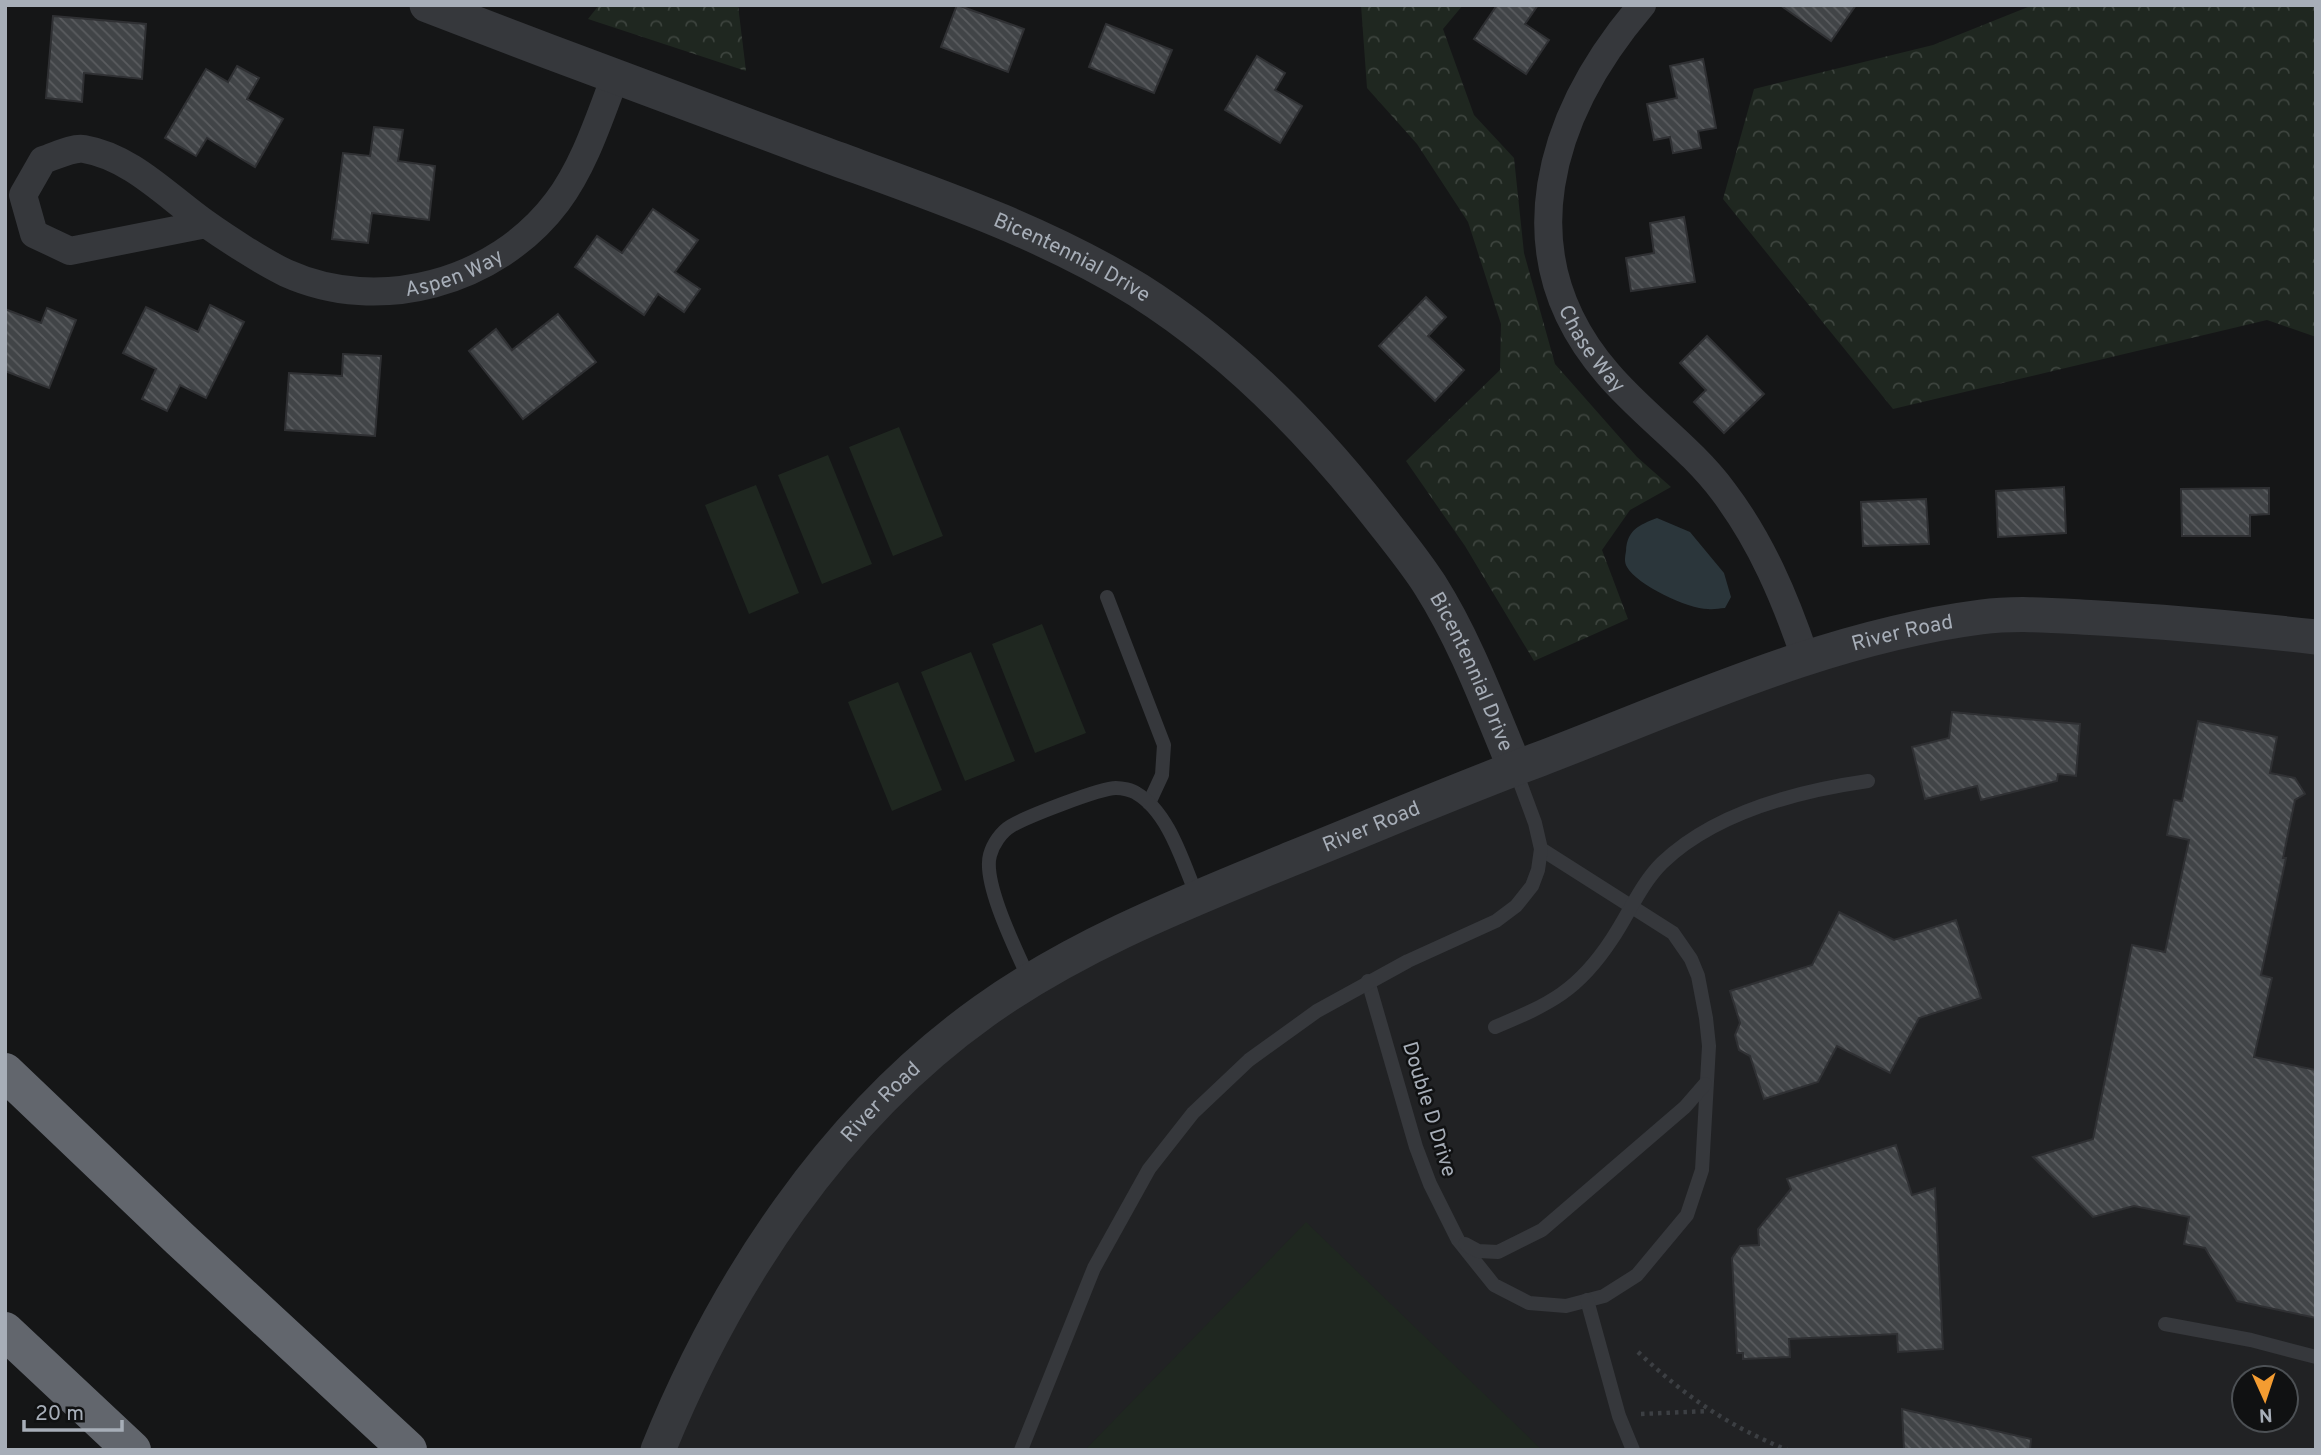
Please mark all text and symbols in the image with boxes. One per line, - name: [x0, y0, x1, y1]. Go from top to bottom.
- street label: Bicentennial Drive: [989, 207, 1155, 309]
- street label: Aspen Way: [403, 244, 509, 304]
- street label: Chase Way: [1551, 301, 1631, 399]
- street label: Bicentennial Drive: [1422, 588, 1519, 756]
- street label: River Road: [1849, 609, 1955, 659]
- street label: River Road: [1319, 796, 1425, 860]
- street label: Double D Drive: [1395, 1038, 1462, 1180]
- street label: River Road: [836, 1056, 927, 1149]
- north arrow: [2230, 1364, 2300, 1434]
- scale bar: [24, 1388, 122, 1432]
- text: 20 m: [35, 1401, 84, 1428]
- text: N: [2258, 1402, 2273, 1426]

